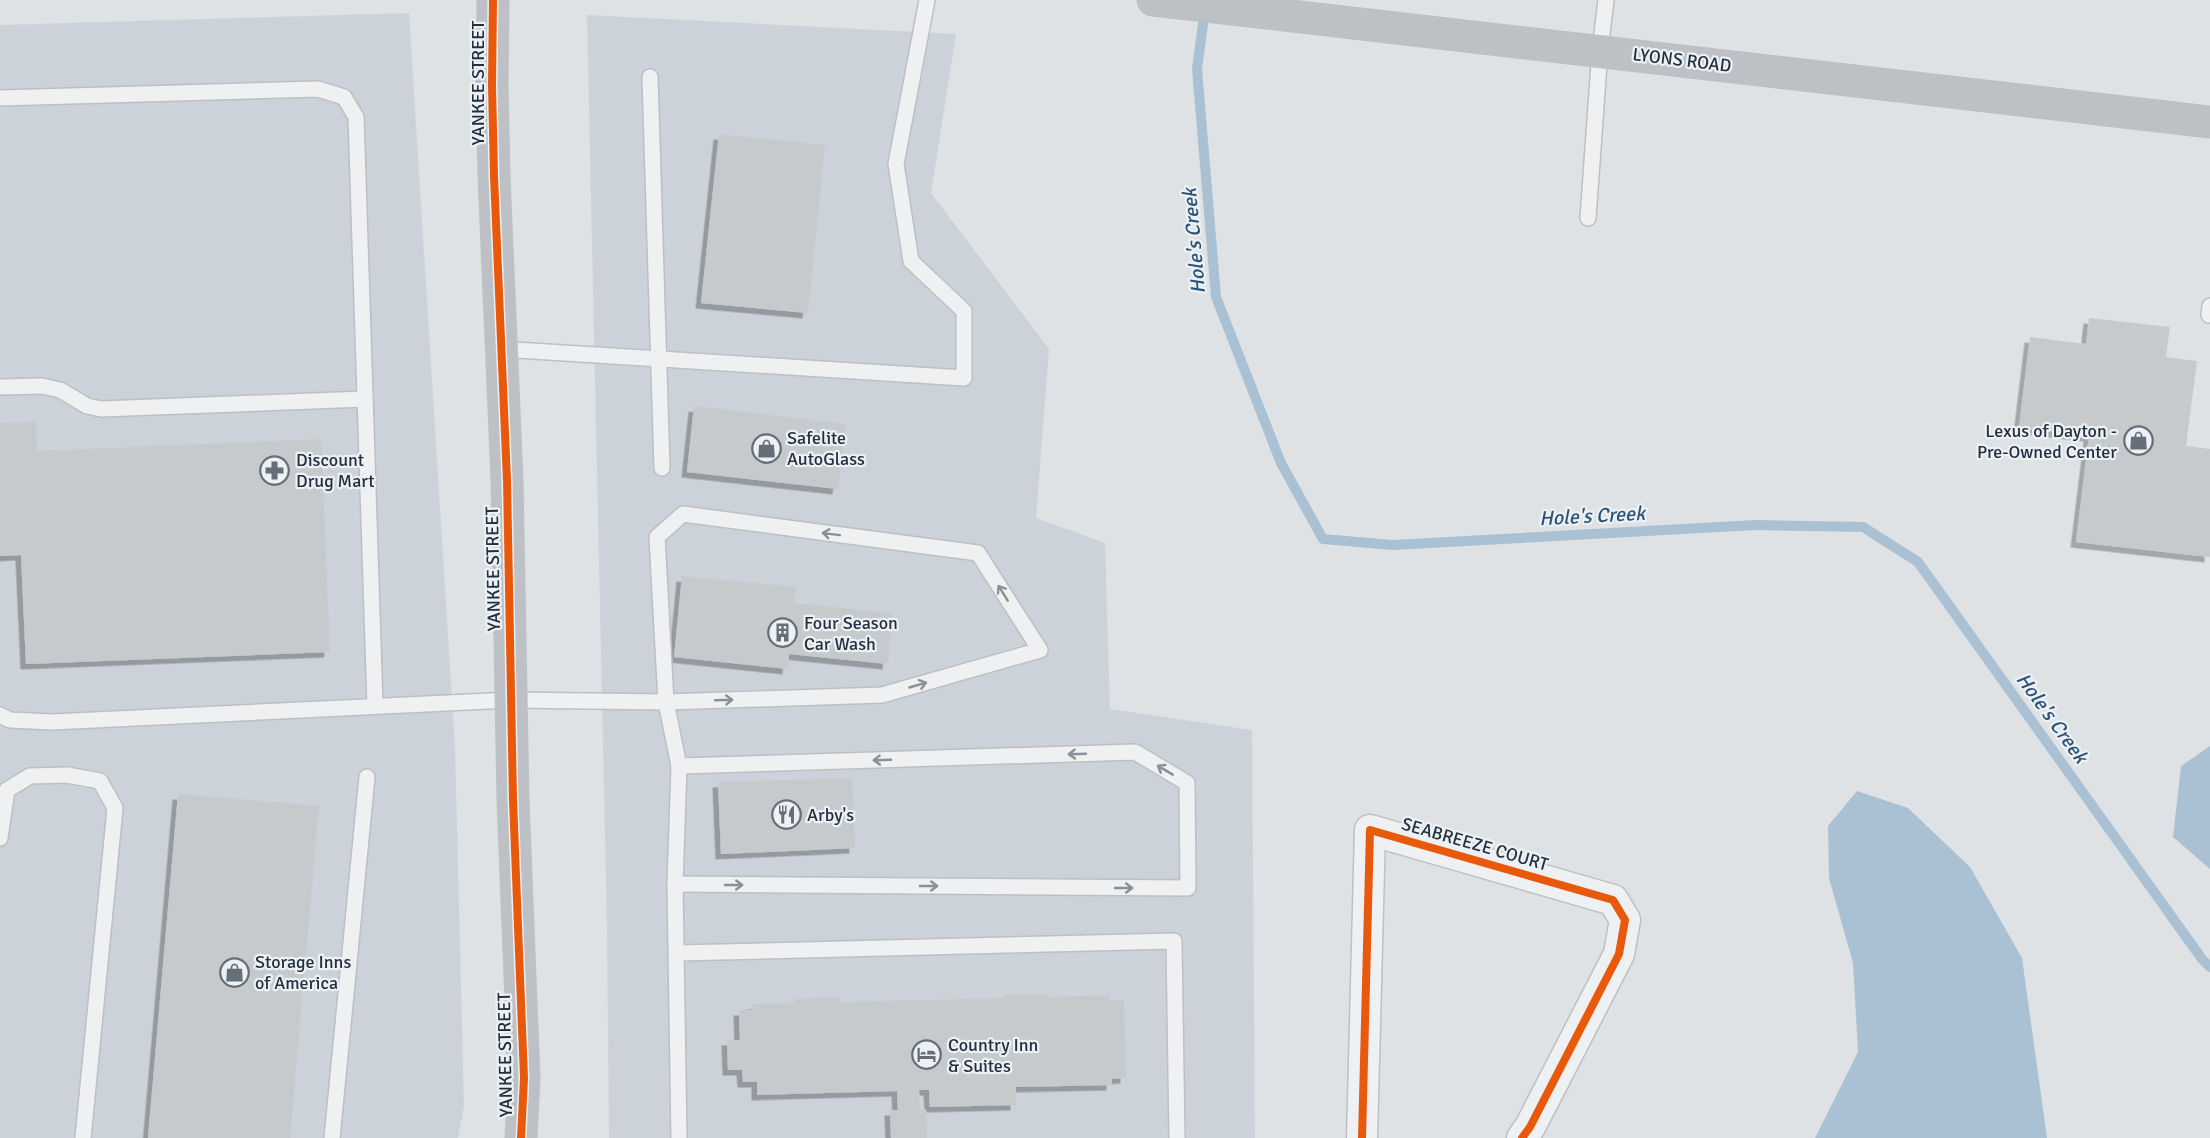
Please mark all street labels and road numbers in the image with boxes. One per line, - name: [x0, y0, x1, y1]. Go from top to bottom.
- street label: YANKEE STREET: [467, 20, 489, 145]
- street label: LYONS ROAD: [1631, 43, 1733, 77]
- street label: YANKEE STREET: [481, 506, 505, 632]
- street label: SEABREEZE COURT: [1399, 813, 1551, 876]
- street label: YANKEE STREET: [493, 992, 517, 1118]

